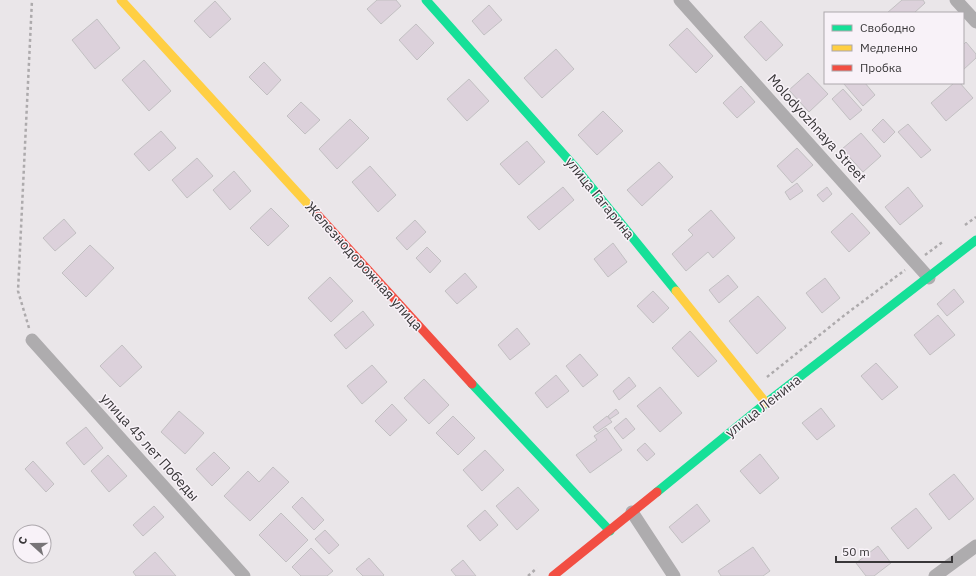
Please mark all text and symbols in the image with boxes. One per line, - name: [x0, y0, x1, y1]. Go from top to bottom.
- legend: [824, 12, 964, 84]
- text: Свободно: [860, 20, 916, 35]
- text: Медленно: [860, 40, 918, 55]
- text: Пробка: [860, 60, 902, 75]
- street label: Molodyozhnaya Street: [764, 70, 870, 186]
- street label: улица Гагарина: [561, 153, 639, 243]
- street label: Железнодорожная улица: [301, 198, 427, 335]
- street label: улица Ленина: [721, 370, 805, 441]
- street label: улица 45 лет Победы: [97, 389, 203, 505]
- north arrow: [12, 524, 52, 564]
- text: С: [15, 535, 30, 546]
- scale bar: [836, 538, 952, 564]
- text: 50 m: [842, 544, 870, 559]

